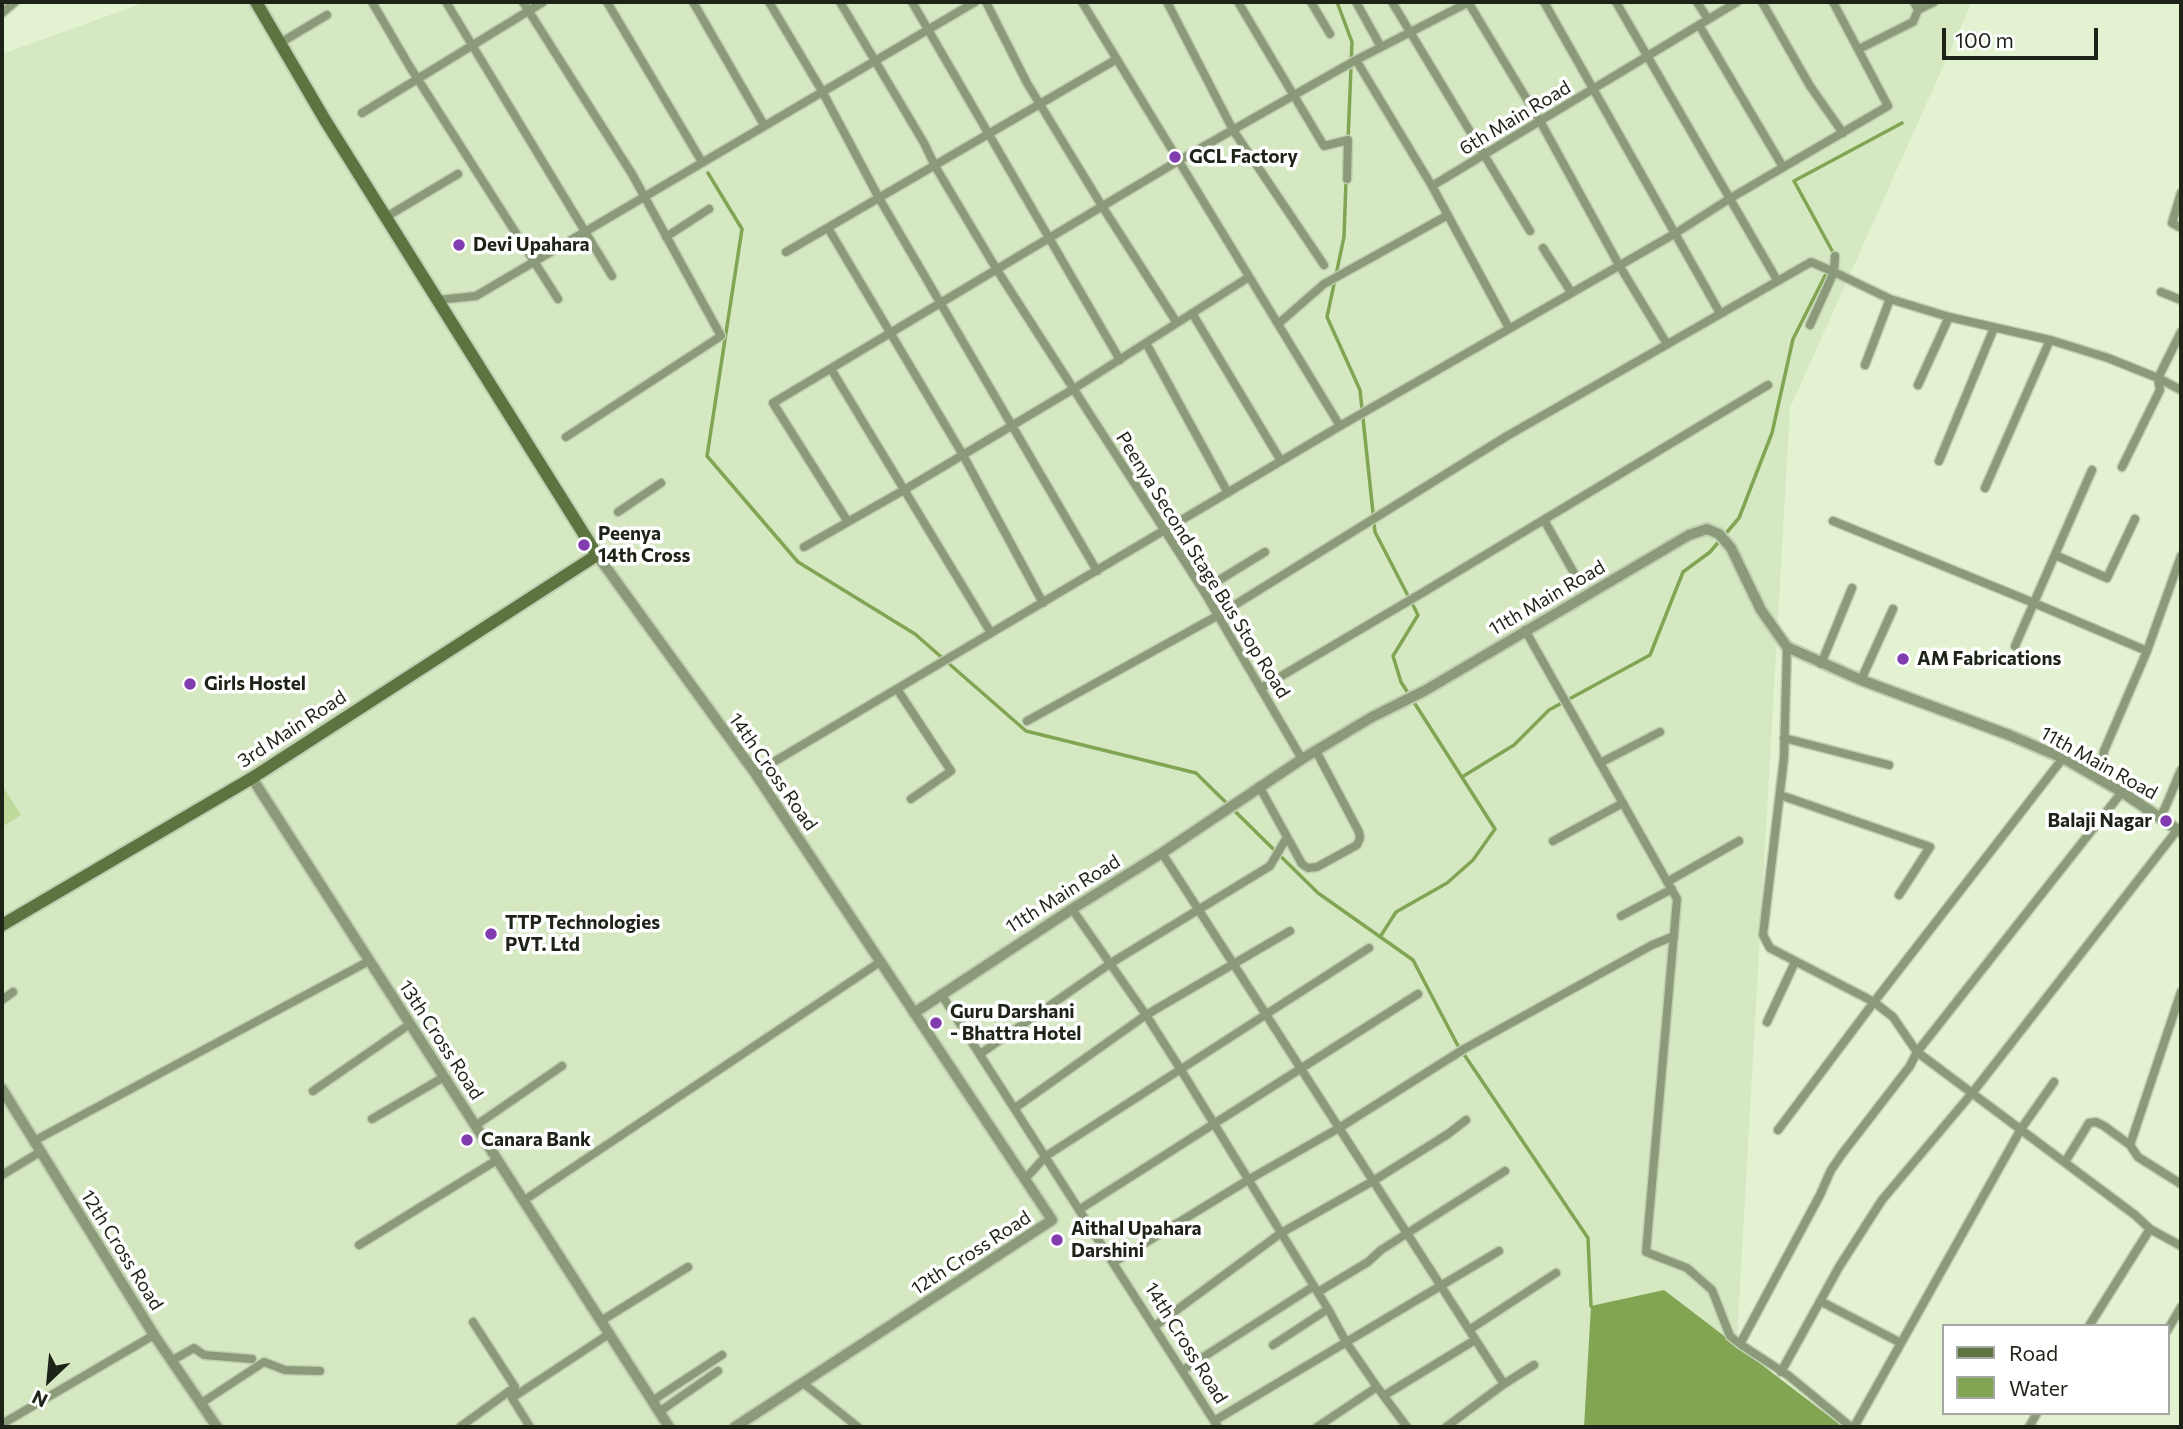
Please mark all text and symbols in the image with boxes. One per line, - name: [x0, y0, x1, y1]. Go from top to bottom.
- scale bar: [1945, 14, 2101, 58]
- text: 100 m: [1955, 27, 2014, 52]
- street label: 6th Main Road: [1455, 76, 1575, 160]
- place label: GCL Factory: [1189, 146, 1298, 168]
- marker: GCL Factory: [1167, 149, 1183, 165]
- place label: Devi Upahara: [473, 234, 590, 256]
- marker: Devi Upahara: [451, 237, 467, 253]
- street label: Peenya Second Stage Bus Stop Road: [1111, 428, 1295, 702]
- place label: Peenya 14th Cross: [598, 523, 690, 567]
- marker: Peenya 14th Cross: [576, 537, 592, 553]
- street label: 11th Main Road: [1485, 556, 1609, 640]
- place label: AM Fabrications: [1917, 648, 2061, 670]
- marker: AM Fabrications: [1895, 651, 1911, 667]
- place label: Girls Hostel: [204, 673, 306, 695]
- marker: Girls Hostel: [182, 676, 198, 692]
- street label: 3rd Main Road: [234, 686, 350, 772]
- street label: 14th Cross Road: [724, 709, 822, 835]
- street label: 11th Main Road: [2037, 721, 2161, 805]
- place label: Balaji Nagar: [2048, 810, 2152, 832]
- marker: Balaji Nagar: [2158, 813, 2174, 829]
- street label: 11th Main Road: [1002, 850, 1124, 938]
- place label: TTP Technologies PVT. Ltd: [505, 912, 660, 956]
- marker: TTP Technologies PVT. Ltd: [483, 926, 499, 942]
- street label: 13th Cross Road: [394, 976, 488, 1104]
- place label: Guru Darshani - Bhattra Hotel: [950, 1001, 1081, 1045]
- marker: Guru Darshani - Bhattra Hotel: [928, 1015, 944, 1031]
- place label: Canara Bank: [481, 1129, 591, 1151]
- marker: Canara Bank: [459, 1132, 475, 1148]
- street label: 12th Cross Road: [76, 1186, 168, 1314]
- street label: 12th Cross Road: [907, 1206, 1035, 1300]
- place label: Aithal Upahara Darshini: [1071, 1218, 1202, 1262]
- marker: Aithal Upahara Darshini: [1049, 1232, 1065, 1248]
- street label: 14th Cross Road: [1140, 1278, 1232, 1408]
- legend: [1941, 1324, 2169, 1415]
- text: Road: [2009, 1340, 2058, 1365]
- north arrow: [14, 1345, 84, 1415]
- text: Water: [2009, 1375, 2068, 1400]
- text: N: [28, 1386, 51, 1413]

